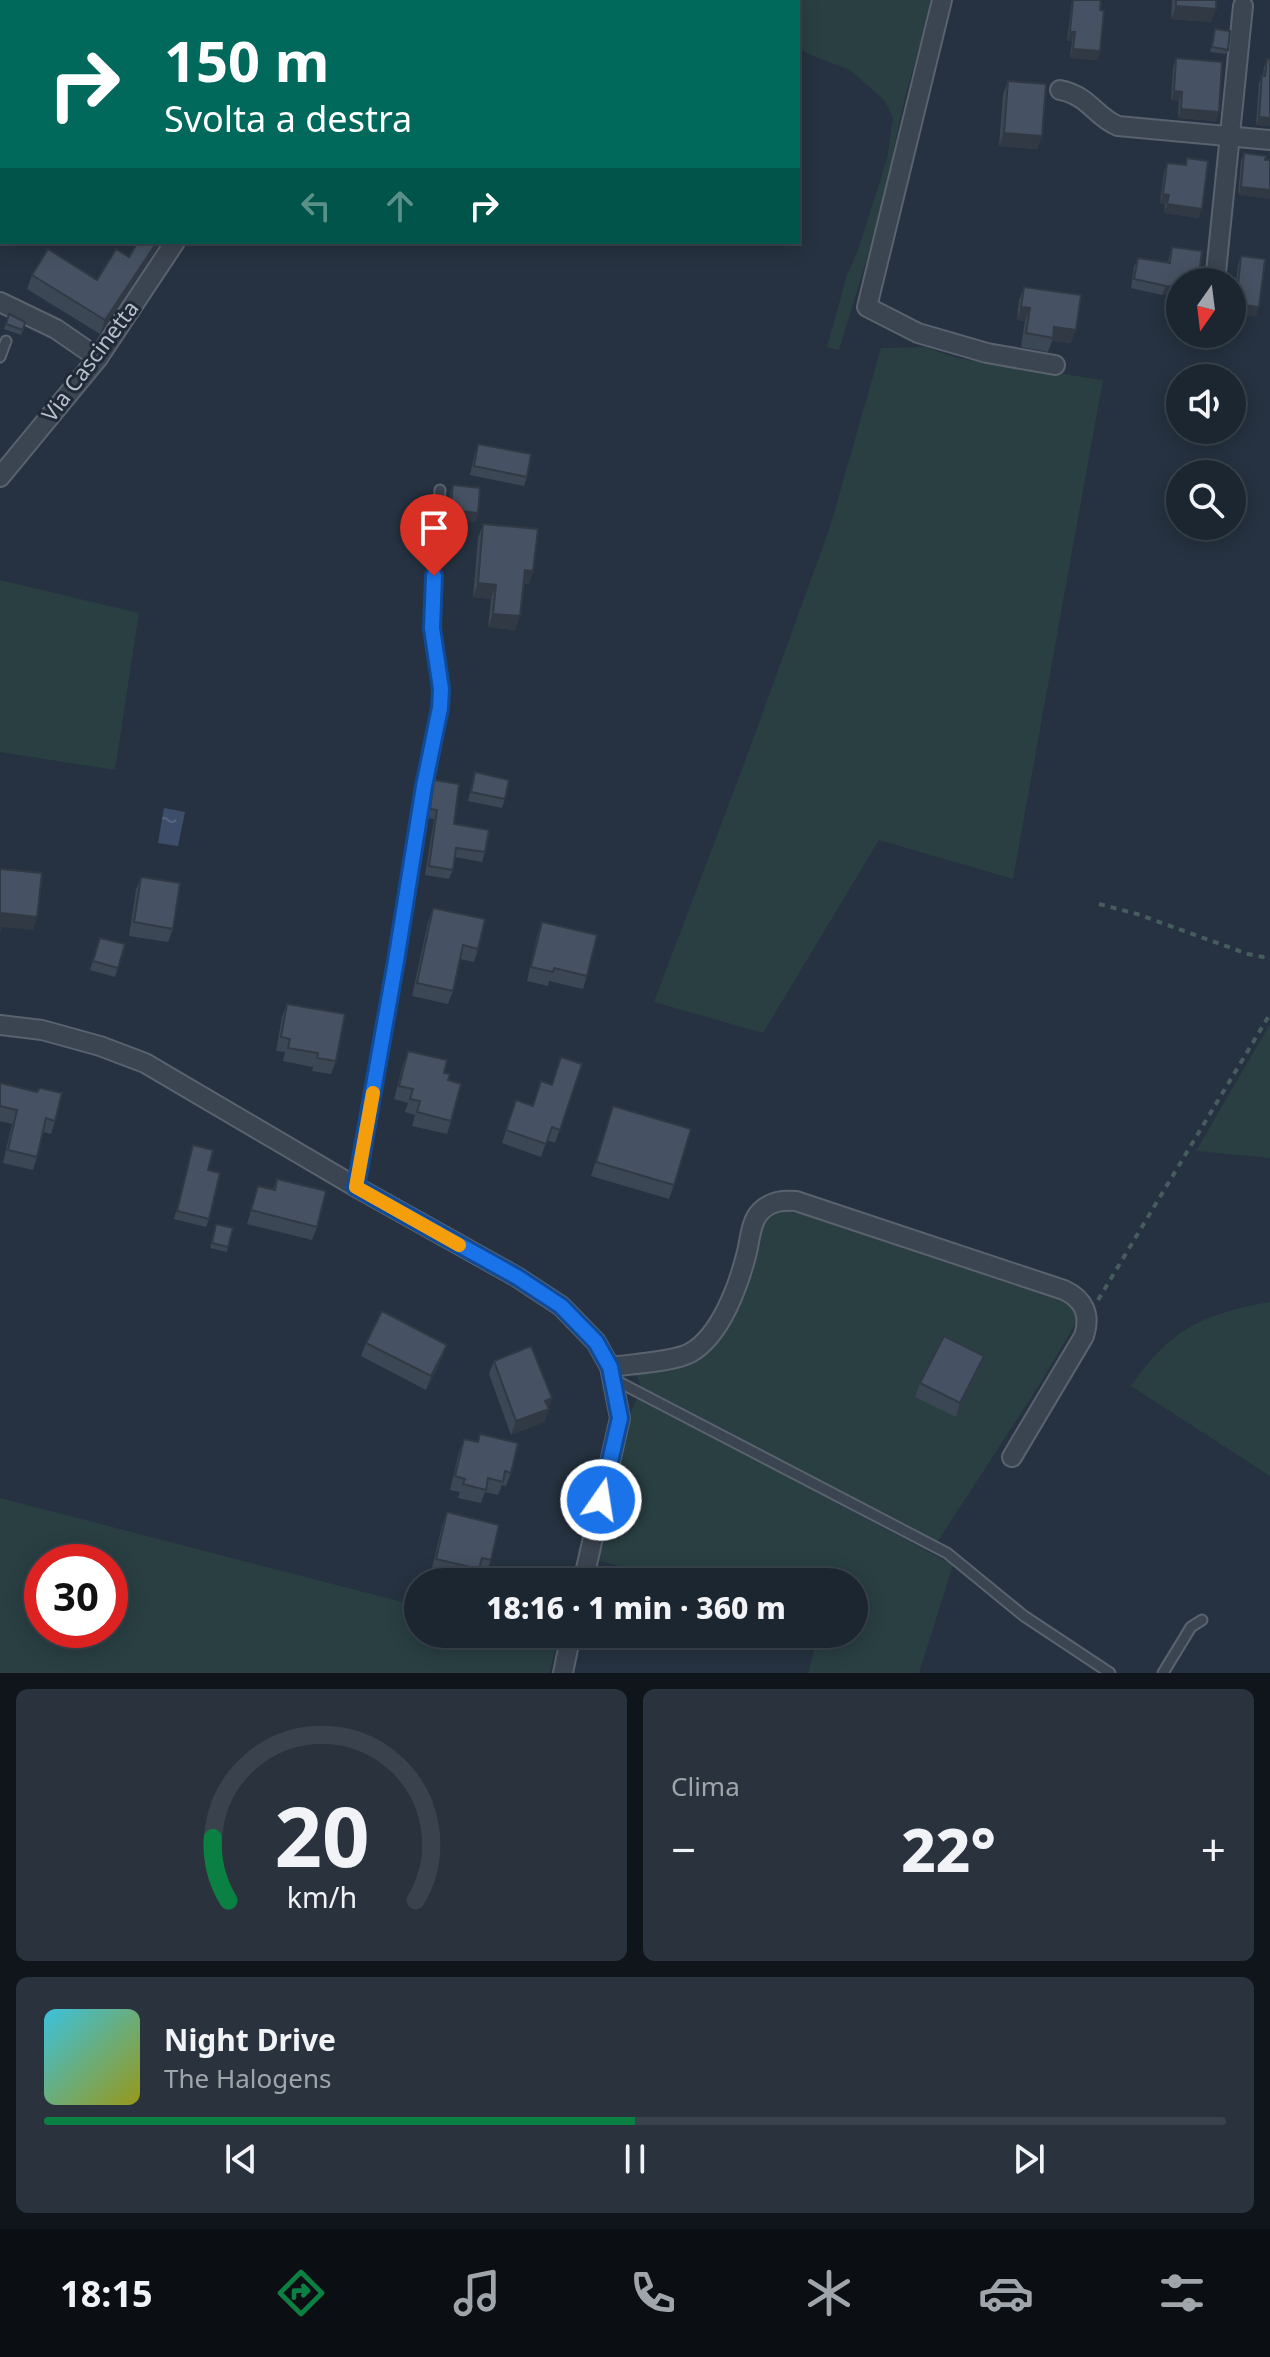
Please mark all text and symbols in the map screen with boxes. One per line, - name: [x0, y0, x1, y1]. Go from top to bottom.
- text: 150 m: [164, 22, 329, 98]
- icon: right: [32, 32, 136, 136]
- text: Svolta a destra: [164, 94, 412, 143]
- icon: left: [294, 184, 338, 228]
- icon: ahead: [378, 184, 422, 228]
- icon: right: [462, 184, 506, 228]
- north arrow: [1166, 268, 1246, 348]
- map controls: [1166, 268, 1246, 540]
- street label: Via Cascinetta: [34, 294, 145, 427]
- button: sound: [1166, 364, 1246, 444]
- button: search: [1166, 460, 1246, 540]
- pin: [400, 494, 468, 576]
- icon: arrive: [412, 506, 456, 550]
- position arrow: [559, 1458, 643, 1542]
- speed limit sign: 30: [24, 1544, 128, 1648]
- text: 18:16 · 1 min · 360 m: [486, 1587, 786, 1628]
- text: Clima: [671, 1768, 740, 1804]
- text: 20: [274, 1778, 369, 1891]
- text: 22°: [901, 1808, 996, 1890]
- text: −: [671, 1819, 696, 1879]
- text: +: [1201, 1819, 1226, 1879]
- text: km/h: [286, 1877, 357, 1916]
- text: Night Drive: [164, 2019, 336, 2060]
- text: The Halogens: [164, 2060, 331, 2096]
- icon: previous: [219, 2137, 263, 2181]
- icon: pause: [613, 2137, 657, 2181]
- icon: next: [1007, 2137, 1051, 2181]
- icon: directions: [273, 2265, 329, 2321]
- icon: music: [449, 2265, 505, 2321]
- icon: phone: [625, 2265, 681, 2321]
- icon: climate: [801, 2265, 857, 2321]
- icon: car: [978, 2265, 1034, 2321]
- icon: filters: [1154, 2265, 1210, 2321]
- text: 18:15: [60, 2269, 153, 2318]

